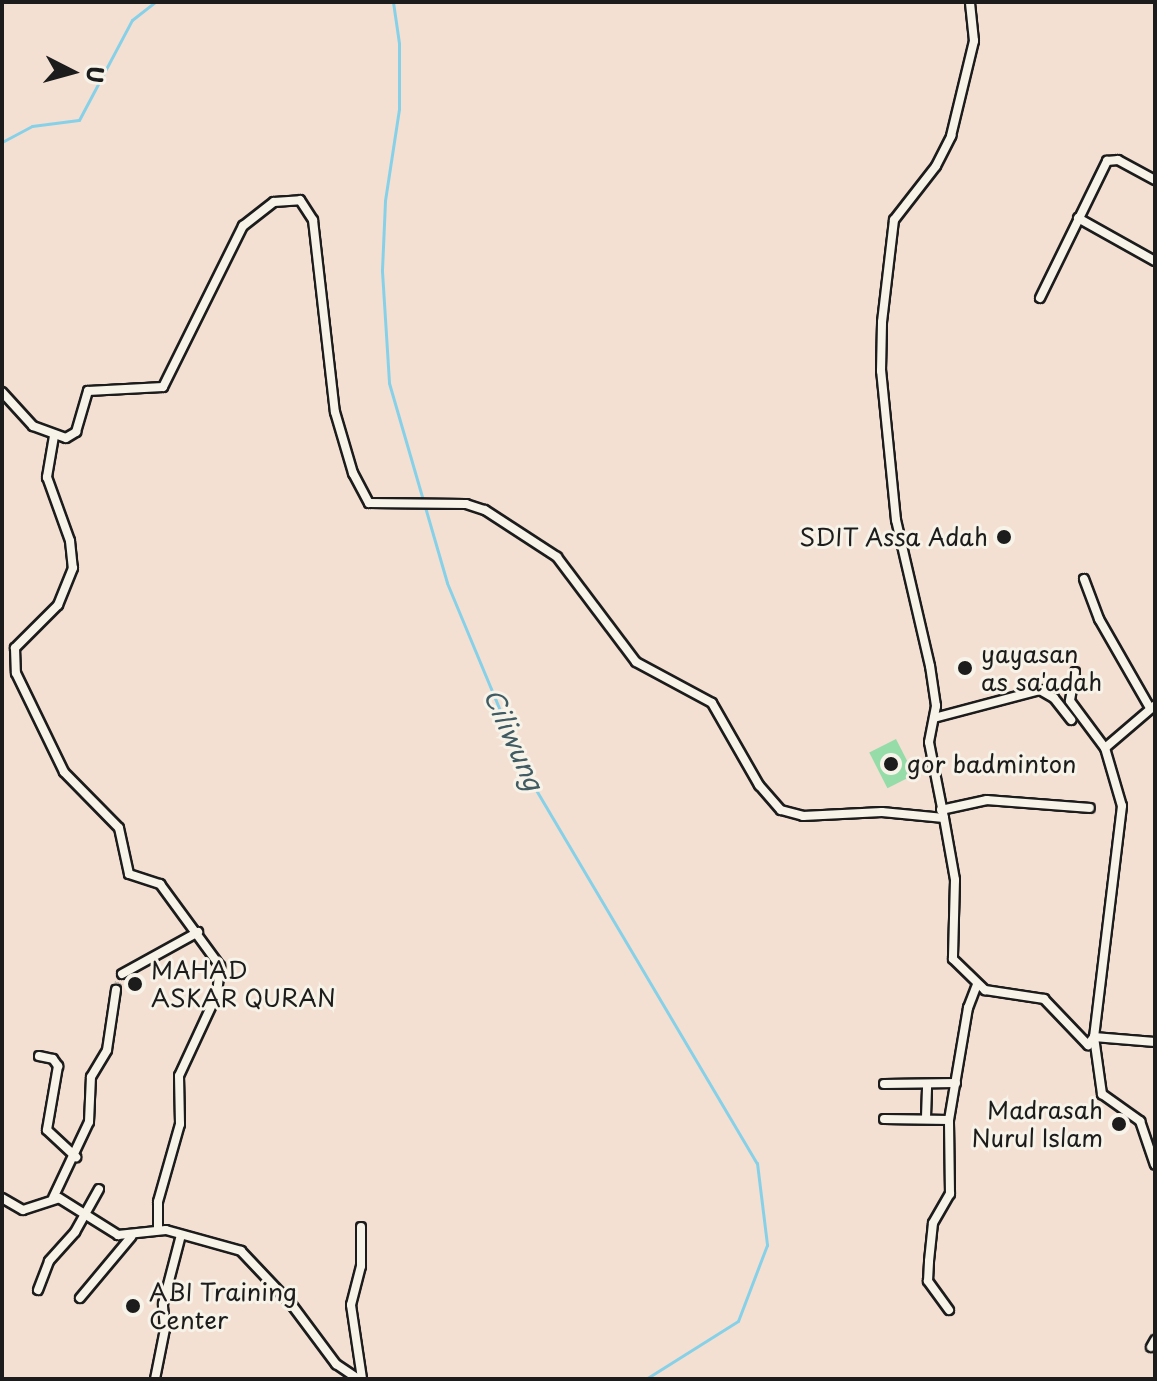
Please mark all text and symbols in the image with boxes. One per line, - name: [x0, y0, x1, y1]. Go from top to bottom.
- north arrow: [32, 32, 112, 112]
- text: U: [79, 65, 114, 85]
- place label: SDIT Assa Adah: [798, 523, 988, 551]
- marker: SDIT Assa Adah: [995, 528, 1013, 546]
- place label: yayasan as sa'adah: [981, 640, 1101, 696]
- marker: yayasan as sa'adah: [956, 659, 974, 677]
- water label: Ciliwung: [478, 683, 550, 795]
- place label: gor badminton: [907, 750, 1077, 778]
- marker: gor badminton: [882, 755, 900, 773]
- place label: MAHAD ASKAR QURAN: [151, 956, 338, 1012]
- marker: MAHAD ASKAR QURAN: [126, 975, 144, 993]
- place label: Madrasah Nurul Islam: [970, 1096, 1103, 1152]
- marker: Madrasah Nurul Islam: [1110, 1115, 1128, 1133]
- place label: ABI Training Center: [149, 1278, 296, 1334]
- marker: ABI Training Center: [124, 1297, 142, 1315]

